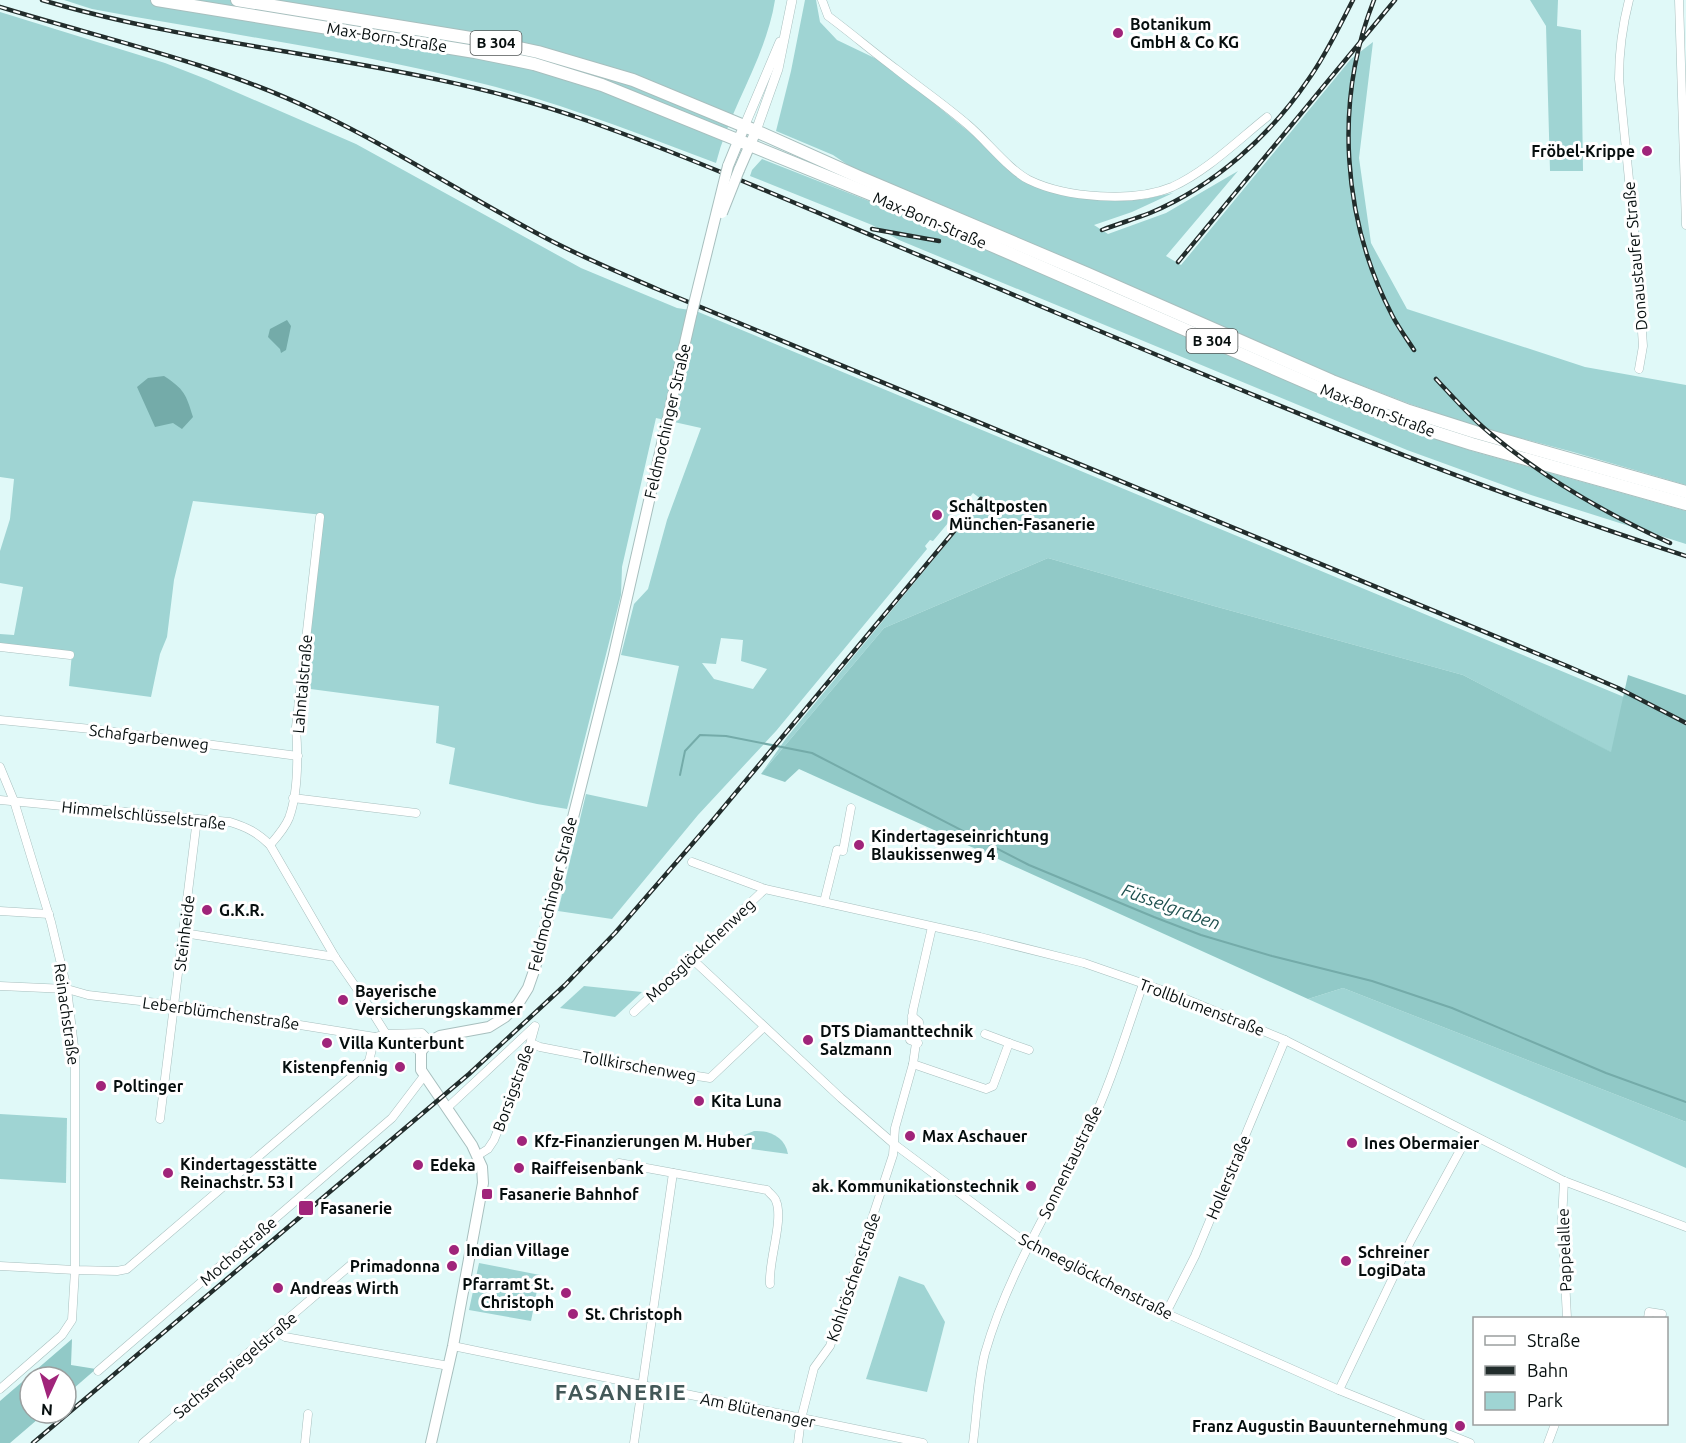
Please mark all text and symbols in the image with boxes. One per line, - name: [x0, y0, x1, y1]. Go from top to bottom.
- place label: Botanikum GmbH & Co KG: [1130, 15, 1239, 51]
- street label: Max-Born-Straße: [326, 19, 448, 55]
- marker: Botanikum GmbH & Co KG: [1111, 26, 1125, 40]
- road number: B 304: [470, 31, 522, 55]
- place label: Fröbel-Krippe: [1531, 142, 1635, 160]
- marker: Fröbel-Krippe: [1640, 144, 1654, 158]
- street label: Donaustaufer Straße: [1620, 181, 1650, 331]
- street label: Max-Born-Straße: [871, 188, 989, 252]
- road number: B 304: [1186, 329, 1238, 353]
- street label: Feldmochinger Straße: [640, 342, 694, 500]
- street label: Max-Born-Straße: [1318, 380, 1438, 440]
- place label: Schaltposten München-Fasanerie: [949, 497, 1095, 533]
- marker: Schaltposten München-Fasanerie: [930, 508, 944, 522]
- street label: Lahntalstraße: [289, 634, 315, 734]
- street label: Schafgarbenweg: [88, 721, 210, 753]
- street label: Himmelschlüsselstraße: [61, 797, 227, 833]
- street label: Feldmochinger Straße: [524, 815, 580, 973]
- place label: Kindertageseinrichtung Blaukissenweg 4: [871, 827, 1049, 863]
- marker: Kindertageseinrichtung Blaukissenweg 4: [852, 838, 866, 852]
- water label: Füsselgraben: [1119, 879, 1223, 933]
- street label: Steinheide: [170, 894, 198, 972]
- street label: Moosglöckchenweg: [642, 895, 758, 1005]
- place label: G.K.R.: [219, 901, 264, 919]
- marker: G.K.R.: [200, 903, 214, 917]
- street label: Reinachstraße: [51, 962, 83, 1066]
- street label: Trollblumenstraße: [1137, 975, 1267, 1039]
- place label: Bayerische Versicherungskammer: [355, 982, 523, 1018]
- street label: Leberblümchenstraße: [141, 993, 301, 1033]
- marker: Bayerische Versicherungskammer: [336, 993, 350, 1007]
- place label: DTS Diamanttechnik Salzmann: [820, 1022, 973, 1058]
- marker: DTS Diamanttechnik Salzmann: [801, 1033, 815, 1047]
- place label: Villa Kunterbunt: [339, 1034, 464, 1052]
- marker: Villa Kunterbunt: [320, 1036, 334, 1050]
- street label: Borsigstraße: [489, 1042, 537, 1134]
- street label: Tollkirschenweg: [580, 1047, 698, 1085]
- place label: Kistenpfennig: [282, 1058, 388, 1076]
- marker: Kistenpfennig: [393, 1060, 407, 1074]
- place label: Poltinger: [113, 1077, 184, 1095]
- marker: Poltinger: [94, 1079, 108, 1093]
- place label: Kita Luna: [711, 1092, 782, 1110]
- marker: Kita Luna: [692, 1094, 706, 1108]
- street label: Sonnentaustraße: [1035, 1103, 1105, 1221]
- place label: Max Aschauer: [922, 1127, 1028, 1145]
- marker: Max Aschauer: [903, 1129, 917, 1143]
- place label: Kfz-Finanzierungen M. Huber: [534, 1132, 752, 1150]
- street label: Hollerstraße: [1202, 1132, 1254, 1222]
- marker: Kfz-Finanzierungen M. Huber: [515, 1134, 529, 1148]
- place label: Ines Obermaier: [1364, 1134, 1480, 1152]
- marker: Ines Obermaier: [1345, 1136, 1359, 1150]
- place label: Kindertagesstätte Reinachstr. 53 I: [180, 1155, 317, 1191]
- place label: Edeka: [430, 1156, 476, 1174]
- marker: Edeka: [411, 1158, 425, 1172]
- place label: Raiffeisenbank: [531, 1159, 644, 1177]
- marker: Raiffeisenbank: [512, 1161, 526, 1175]
- marker: Kindertagesstätte Reinachstr. 53 I: [161, 1166, 175, 1180]
- place label: ak. Kommunikationstechnik: [812, 1177, 1019, 1195]
- marker: ak. Kommunikationstechnik: [1024, 1179, 1038, 1193]
- place label: Fasanerie Bahnhof: [499, 1185, 639, 1203]
- marker: Fasanerie Bahnhof: [480, 1187, 494, 1201]
- marker: Fasanerie: [297, 1199, 315, 1217]
- place label: Fasanerie: [320, 1199, 392, 1217]
- street label: Pappelallee: [1554, 1208, 1574, 1292]
- street label: Kohlröschenstraße: [822, 1210, 884, 1344]
- street label: Mochostraße: [196, 1213, 280, 1289]
- street label: Schneeglöckchenstraße: [1016, 1229, 1176, 1323]
- place label: Indian Village: [466, 1241, 569, 1259]
- marker: Indian Village: [447, 1243, 461, 1257]
- place label: Schreiner LogiData: [1358, 1243, 1430, 1279]
- marker: Schreiner LogiData: [1339, 1254, 1353, 1268]
- place label: Primadonna: [350, 1257, 440, 1275]
- marker: Primadonna: [445, 1259, 459, 1273]
- place label: Pfarramt St. Christoph: [462, 1275, 554, 1311]
- place label: Andreas Wirth: [290, 1279, 399, 1297]
- marker: Andreas Wirth: [271, 1281, 285, 1295]
- marker: Pfarramt St. Christoph: [559, 1286, 573, 1300]
- place label: St. Christoph: [585, 1305, 682, 1323]
- marker: St. Christoph: [566, 1307, 580, 1321]
- street label: Sachsenspiegelstraße: [170, 1308, 300, 1422]
- legend: [1473, 1317, 1668, 1425]
- text: Straße: [1527, 1330, 1580, 1350]
- text: Bahn: [1527, 1360, 1568, 1380]
- north arrow: [18, 1365, 78, 1425]
- district label: FASANERIE: [555, 1379, 687, 1404]
- street label: Am Blütenanger: [699, 1389, 817, 1431]
- text: Park: [1527, 1390, 1563, 1410]
- text: N: [40, 1401, 54, 1419]
- place label: Franz Augustin Bauunternehmung: [1192, 1417, 1448, 1435]
- marker: Franz Augustin Bauunternehmung: [1453, 1419, 1467, 1433]

